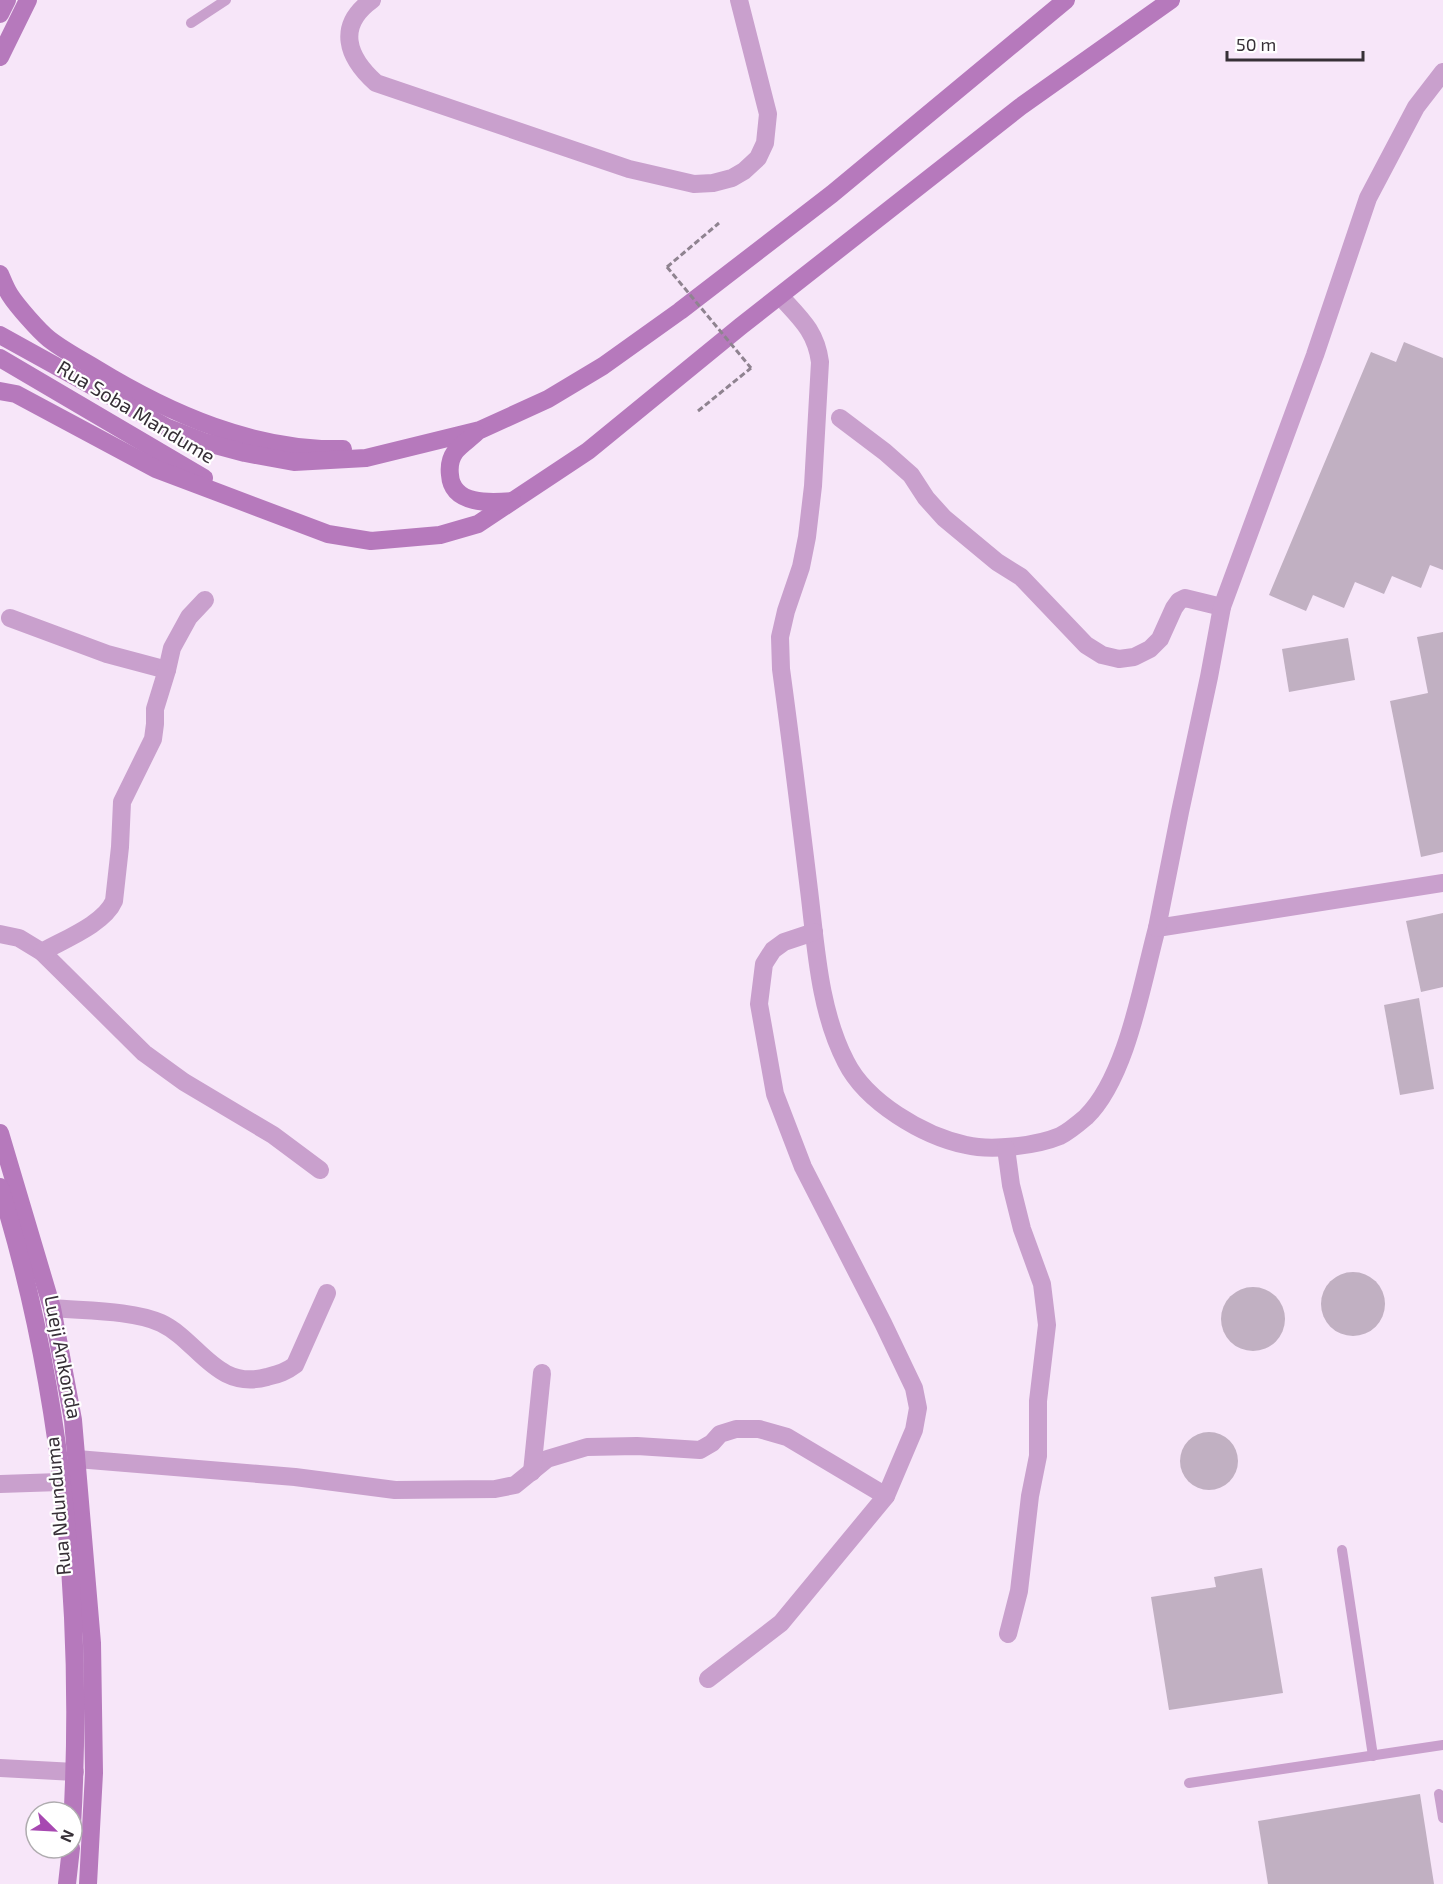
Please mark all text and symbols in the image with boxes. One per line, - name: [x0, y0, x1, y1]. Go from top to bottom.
- scale bar: [1227, 24, 1364, 62]
- text: 50 m: [1236, 33, 1276, 55]
- street label: Rua Soba Mandume: [53, 355, 220, 468]
- street label: Lueji Ankonda: [40, 1293, 88, 1421]
- street label: Rua Ndunduma: [39, 1436, 75, 1576]
- north arrow: [24, 1800, 84, 1860]
- text: N: [57, 1827, 79, 1845]

